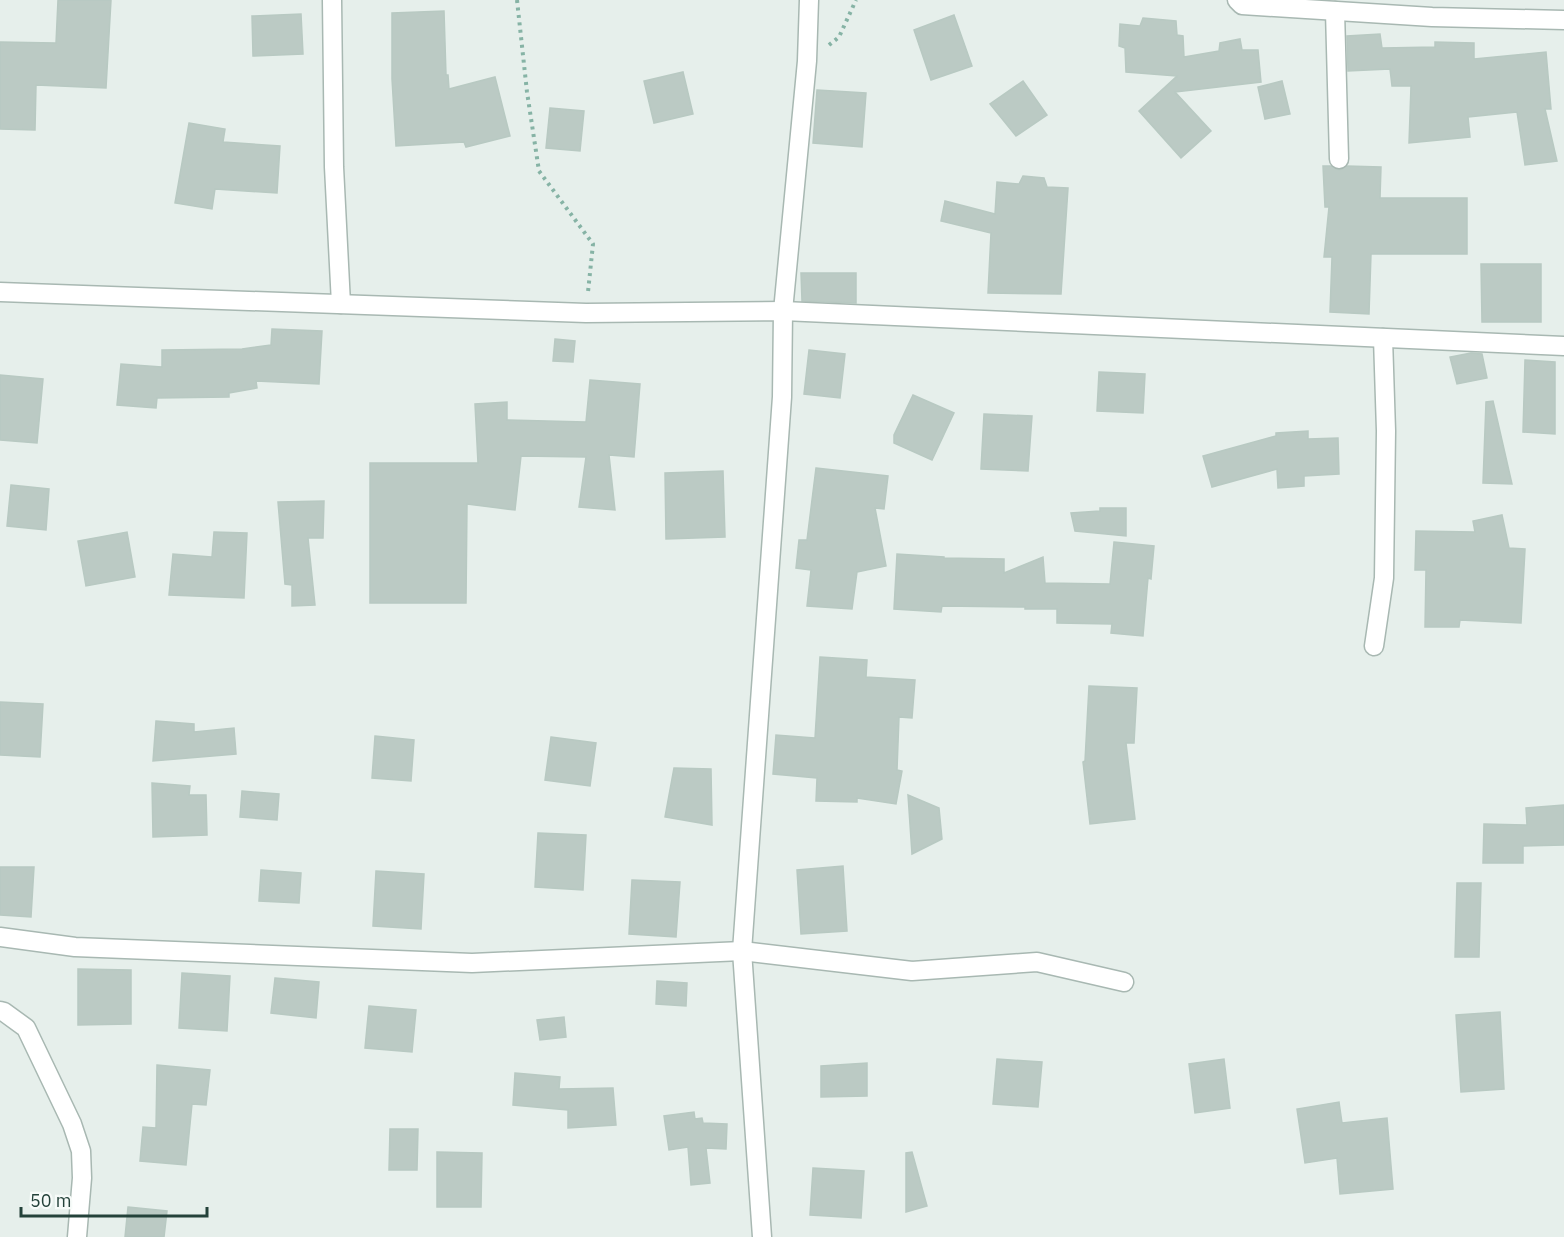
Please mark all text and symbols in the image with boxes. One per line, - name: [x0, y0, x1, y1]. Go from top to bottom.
- scale bar: [21, 1180, 207, 1218]
- text: 50 m: [30, 1189, 72, 1212]

